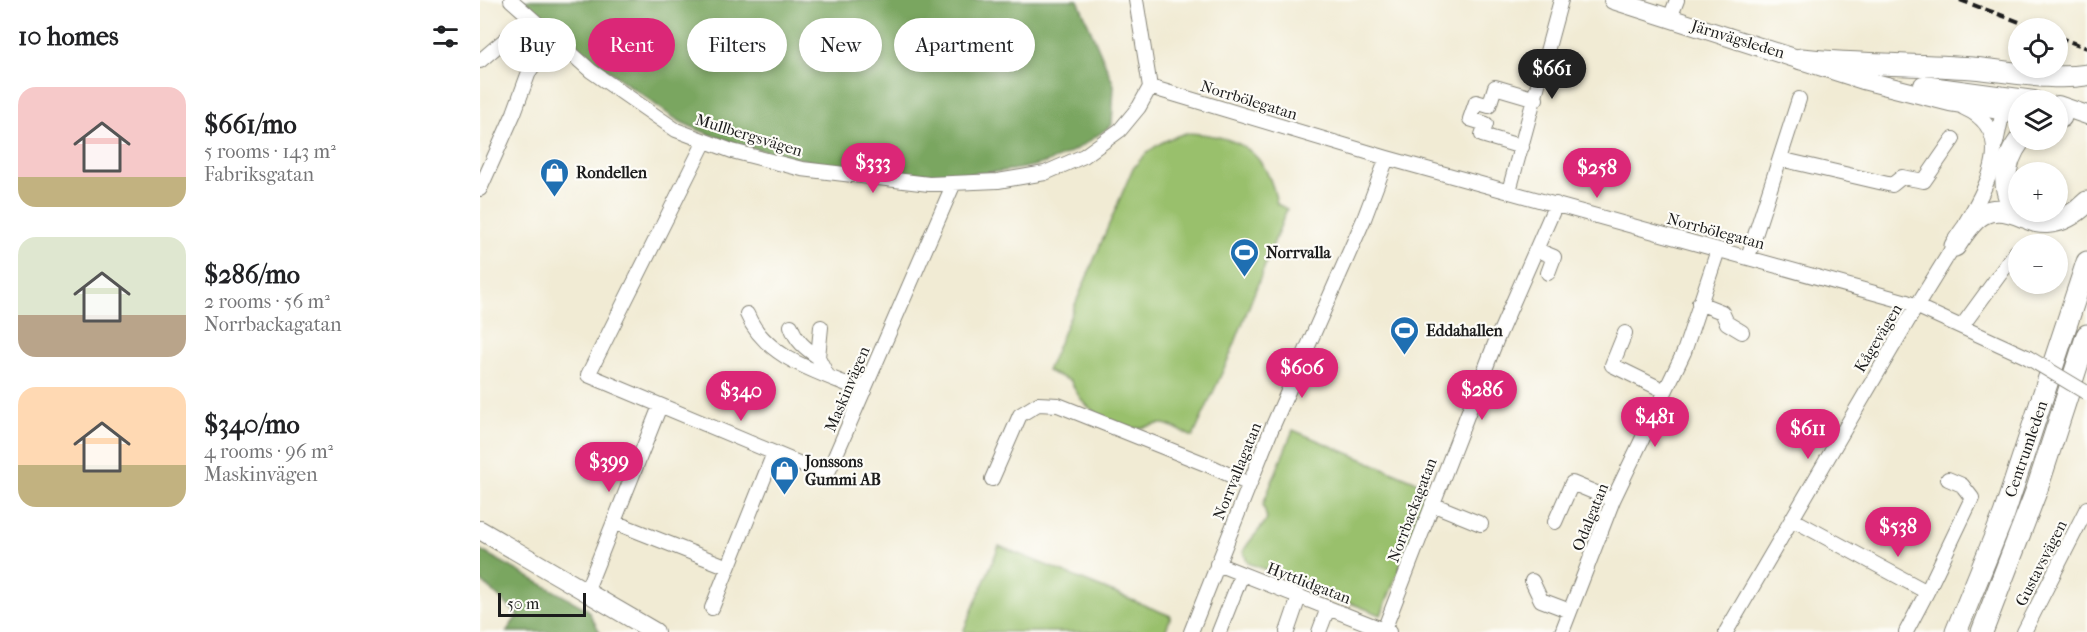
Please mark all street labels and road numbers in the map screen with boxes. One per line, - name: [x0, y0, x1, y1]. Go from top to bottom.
- street label: Järnvägsleden: [1687, 15, 1788, 62]
- street label: Norrbölegatan: [1198, 76, 1300, 124]
- street label: Mullbergsvägen: [693, 110, 805, 160]
- street label: Norrbölegatan: [1665, 209, 1768, 253]
- street label: Kågevägen: [1850, 300, 1906, 376]
- street label: Maskinvägen: [820, 343, 874, 435]
- street label: Centrumleden: [2001, 398, 2052, 500]
- street label: Norrvallagatan: [1209, 419, 1265, 522]
- street label: Norrbackagatan: [1383, 455, 1441, 565]
- street label: Odalgatan: [1568, 480, 1612, 554]
- street label: Gustavsvägen: [2011, 516, 2071, 609]
- street label: Hyttlidgatan: [1264, 558, 1354, 608]

